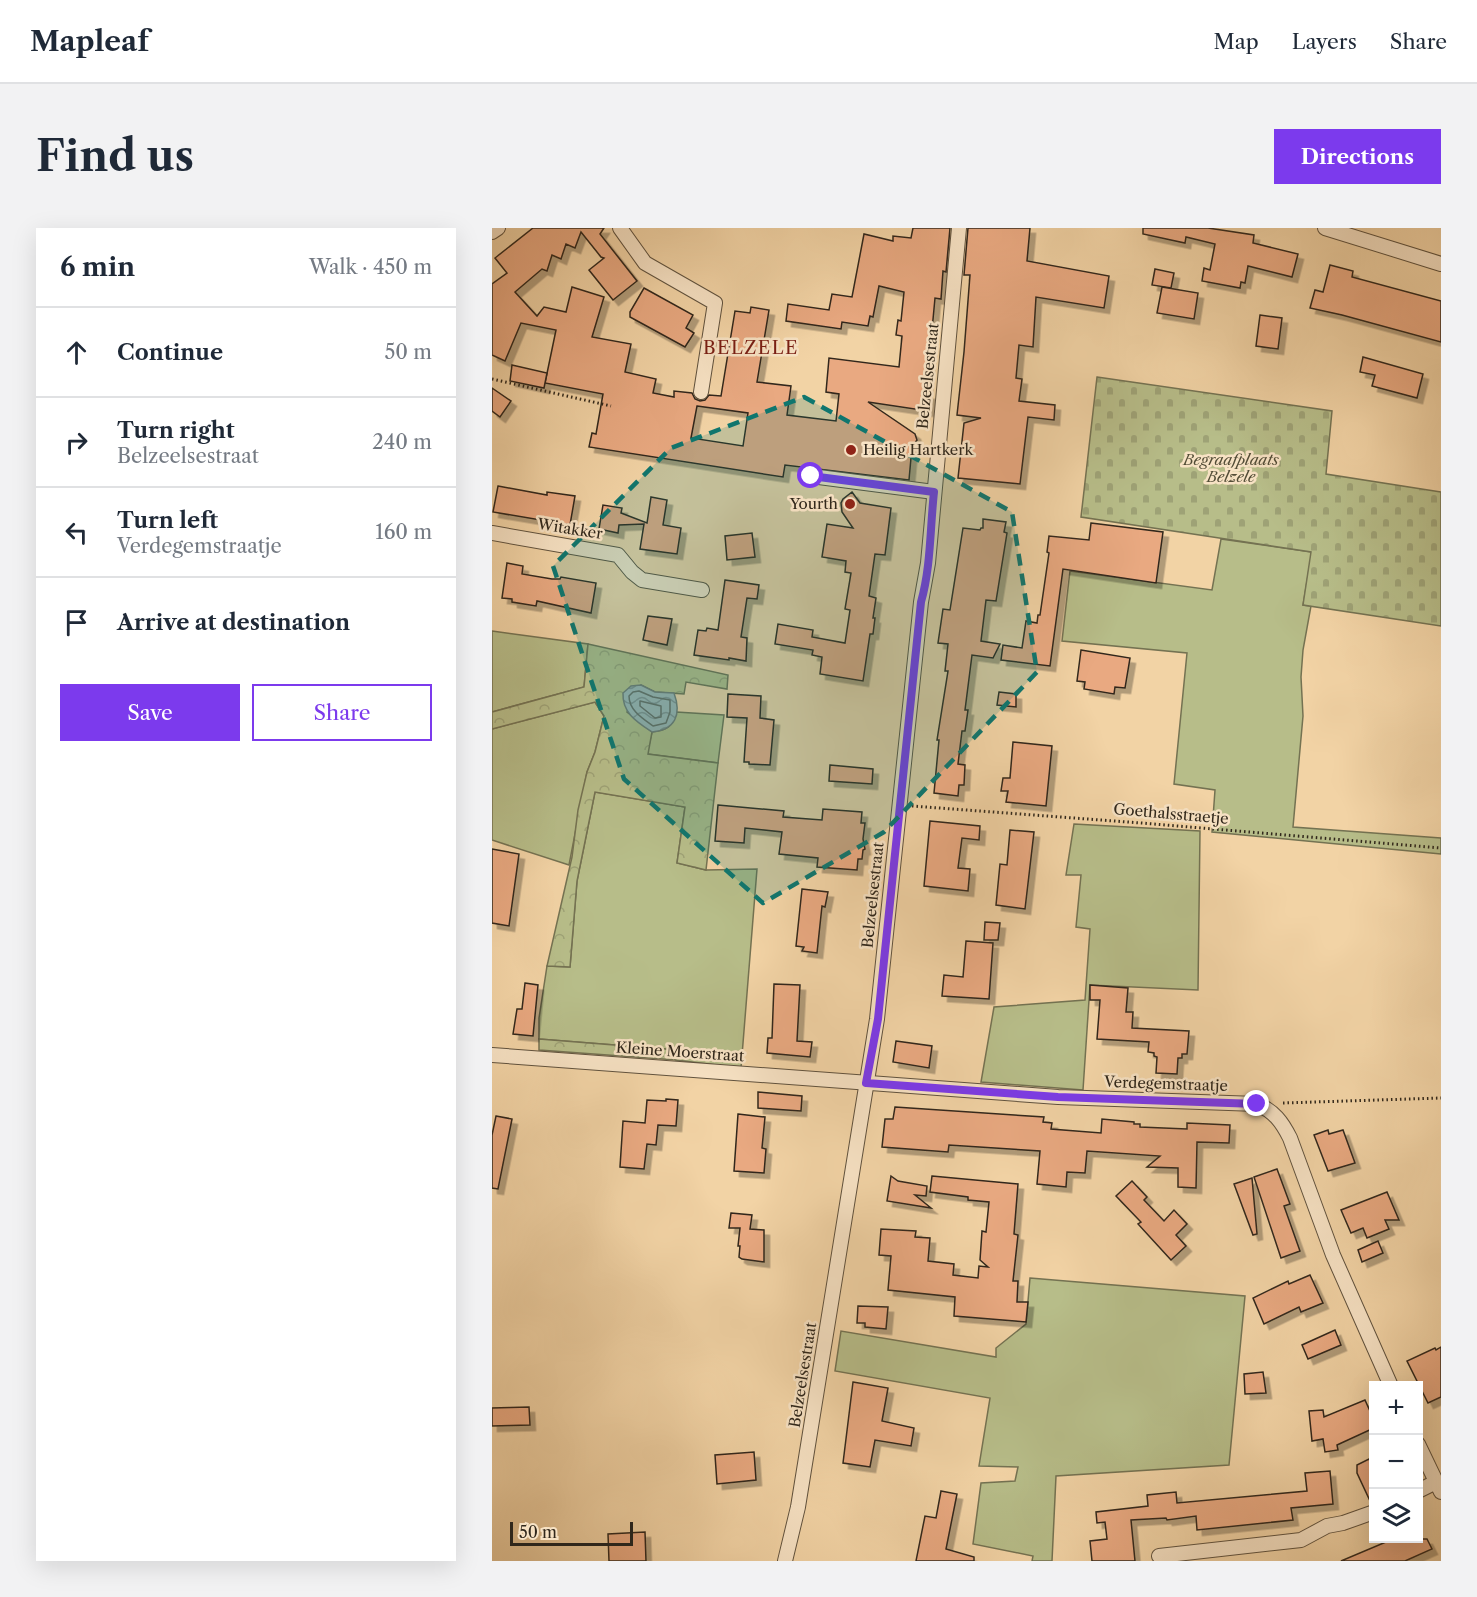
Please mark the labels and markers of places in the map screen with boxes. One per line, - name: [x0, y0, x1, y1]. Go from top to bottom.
- place label: Heilig Hartkerk: [863, 440, 974, 459]
- marker: Heilig Hartkerk: [844, 443, 858, 457]
- place label: Yourth: [789, 494, 839, 513]
- marker: Yourth: [843, 497, 857, 511]

